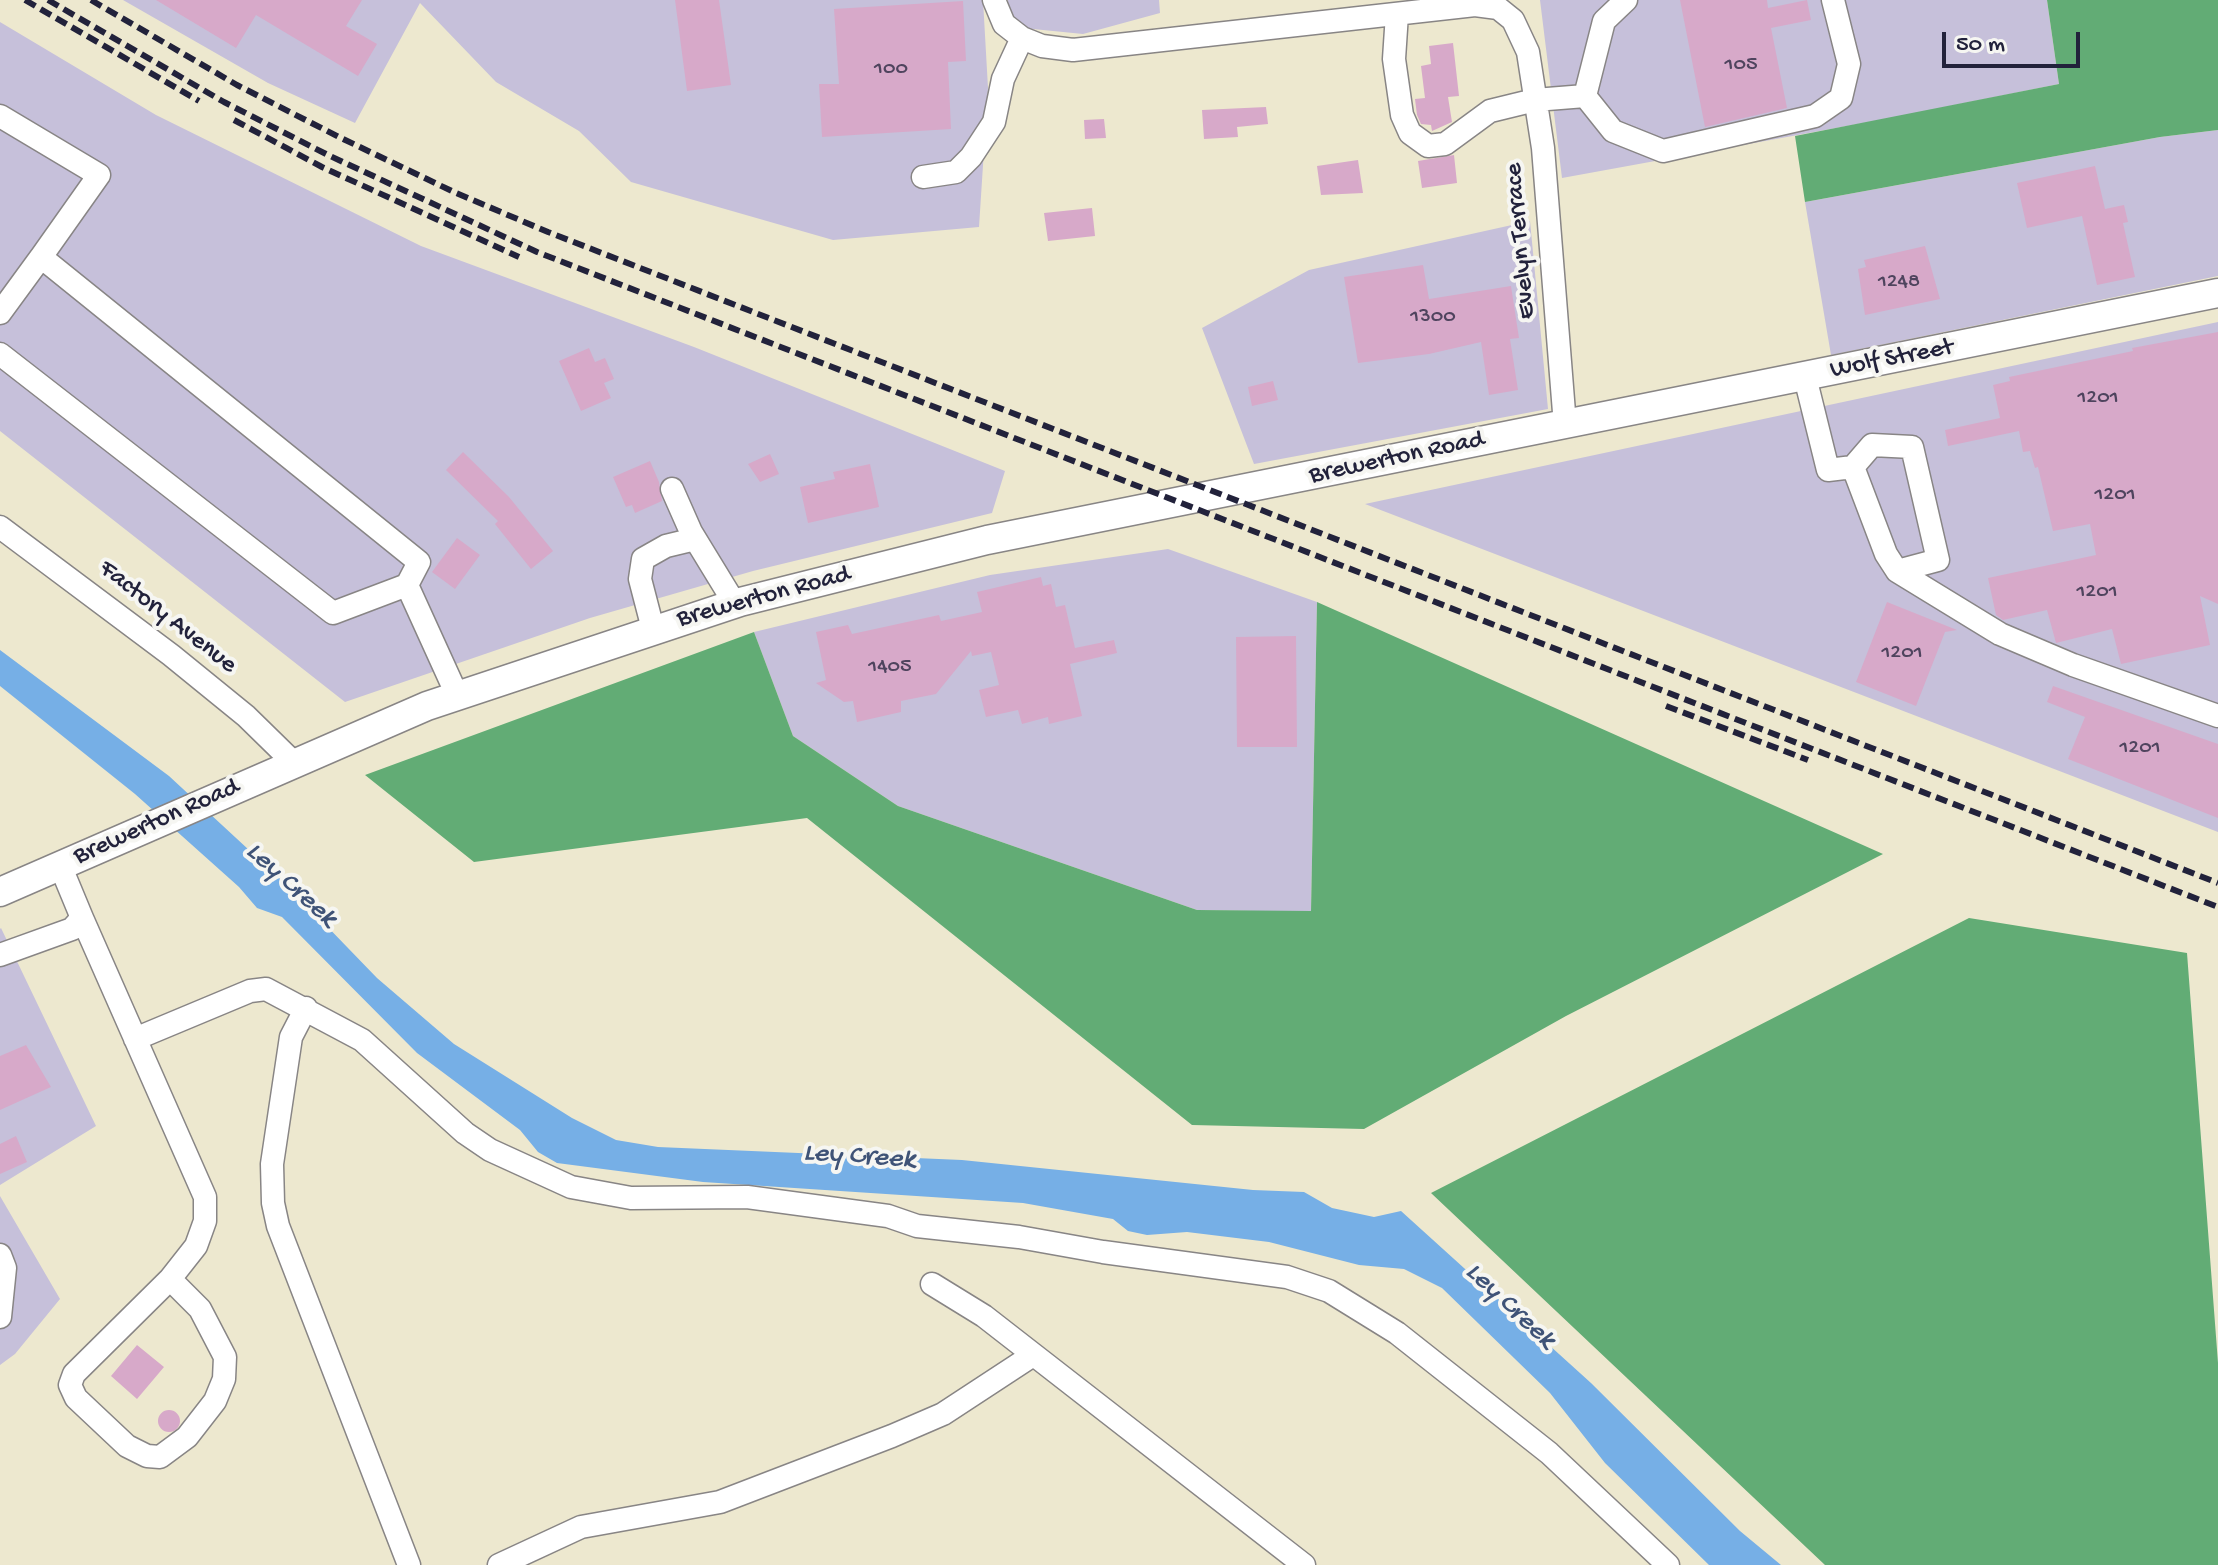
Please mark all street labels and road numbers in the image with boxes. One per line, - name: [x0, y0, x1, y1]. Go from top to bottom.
- street label: Evelyn Terrace: [1500, 162, 1544, 320]
- street label: Wolf Street: [1828, 333, 1956, 387]
- street label: Brewerton Road: [1307, 425, 1487, 493]
- street label: Factory Avenue: [92, 554, 242, 682]
- street label: Brewerton Road: [674, 560, 854, 636]
- street label: Brewerton Road: [69, 773, 245, 873]

